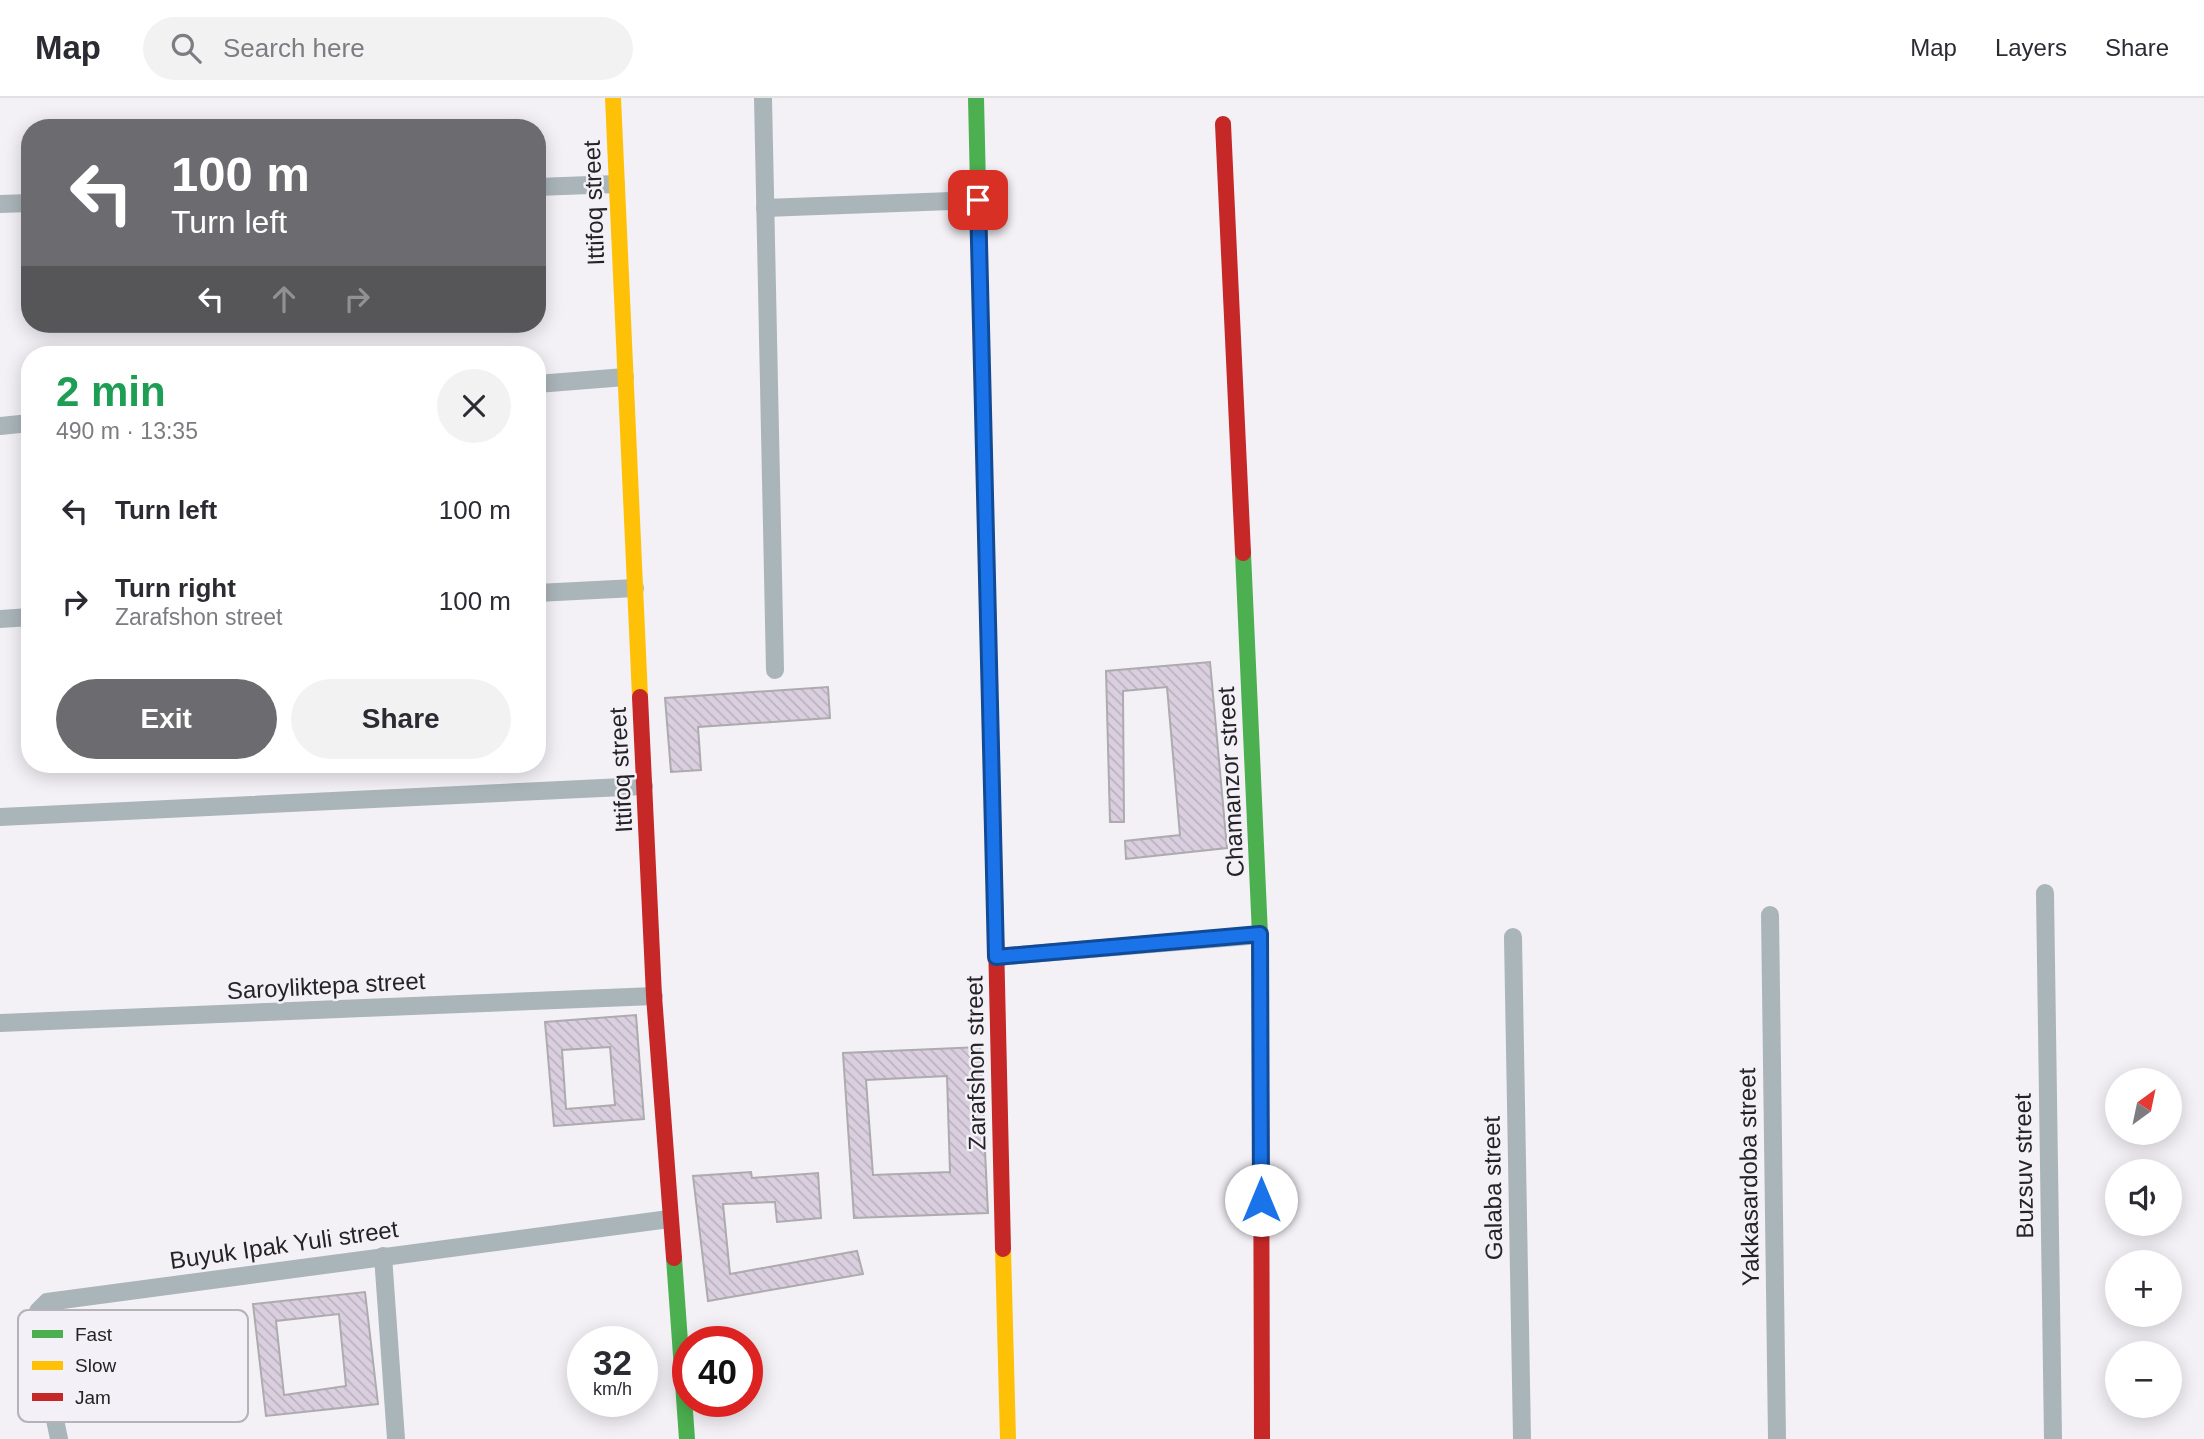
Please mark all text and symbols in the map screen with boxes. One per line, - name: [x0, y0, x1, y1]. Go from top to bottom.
- search box: [143, 17, 633, 80]
- text: Map: [35, 29, 101, 66]
- icon: search: [167, 29, 205, 67]
- text: Search here: [223, 33, 365, 63]
- text: Map: [1910, 34, 1957, 61]
- text: Layers: [1995, 34, 2067, 61]
- text: Share: [2105, 34, 2169, 61]
- street label: Ittifoq street: [578, 140, 609, 266]
- icon: left: [56, 147, 147, 238]
- text: 100 m: [171, 147, 310, 201]
- pin: [948, 170, 1008, 230]
- icon: arrive: [959, 181, 997, 219]
- text: Turn left: [171, 204, 287, 240]
- icon: left: [192, 280, 230, 318]
- icon: ahead: [265, 280, 303, 318]
- icon: right: [338, 280, 376, 318]
- text: 2 min: [56, 368, 166, 415]
- button: close: [437, 369, 511, 443]
- text: 490 m · 13:35: [56, 418, 198, 444]
- icon: left: [56, 492, 94, 530]
- text: Turn left: [115, 495, 217, 525]
- text: 100 m: [439, 495, 511, 525]
- text: Turn right: [115, 573, 236, 603]
- icon: right: [56, 583, 94, 621]
- text: 100 m: [439, 586, 511, 616]
- text: Zarafshon street: [115, 604, 282, 630]
- button: Exit: [56, 679, 277, 759]
- button: Share: [291, 679, 511, 759]
- street label: Chamanzor street: [1212, 686, 1249, 878]
- street label: Ittifoq street: [604, 706, 637, 833]
- street label: Saroyliktepa street: [226, 967, 426, 1004]
- street label: Zarafshon street: [960, 975, 991, 1151]
- street label: Yakkasardoba street: [1733, 1067, 1764, 1286]
- north arrow: [2105, 1068, 2182, 1144]
- map controls: [2105, 1068, 2182, 1418]
- street label: Buzsuv street: [2009, 1093, 2038, 1239]
- street label: Galaba street: [1478, 1115, 1507, 1260]
- button: sound: [2105, 1159, 2182, 1236]
- position arrow: [1224, 1163, 1298, 1237]
- street label: Buyuk Ipak Yuli street: [168, 1215, 400, 1274]
- button: +: [2105, 1250, 2182, 1327]
- legend: [18, 1310, 248, 1422]
- text: Fast: [75, 1324, 113, 1345]
- speed limit sign: 40: [672, 1326, 763, 1417]
- button: −: [2105, 1341, 2182, 1418]
- text: 32: [593, 1343, 632, 1382]
- text: Slow: [75, 1355, 116, 1376]
- text: km/h: [593, 1379, 632, 1399]
- text: Jam: [75, 1387, 111, 1408]

